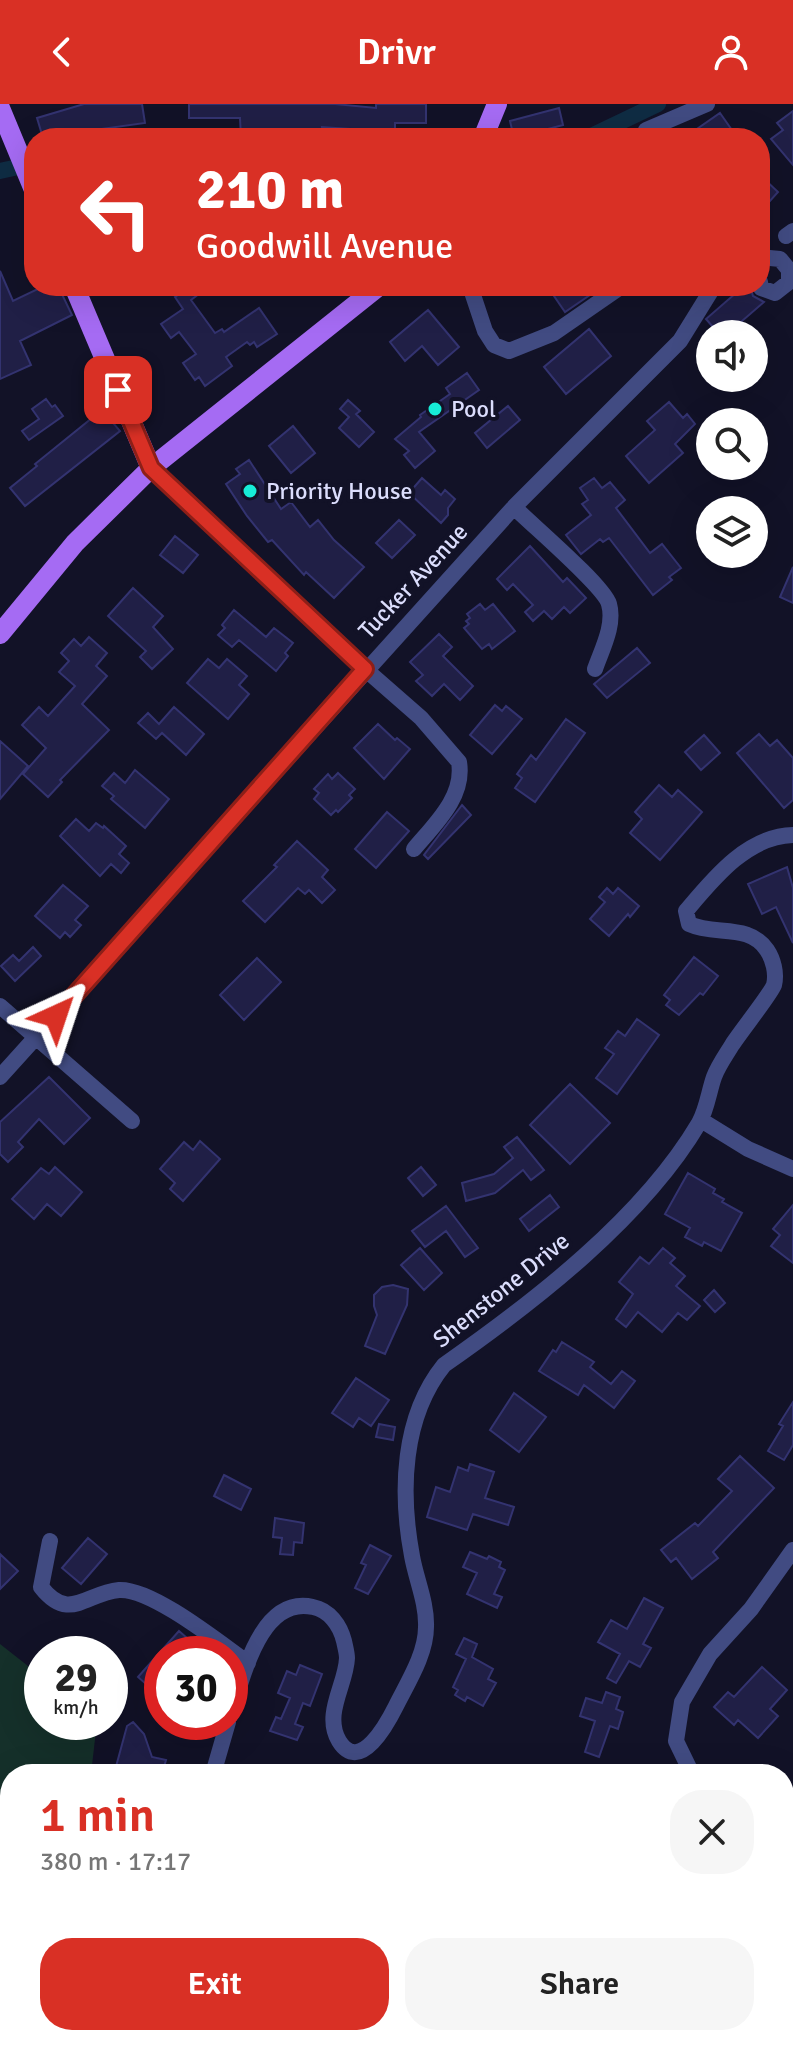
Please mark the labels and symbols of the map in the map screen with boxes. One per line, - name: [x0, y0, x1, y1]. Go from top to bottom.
- pin: [84, 356, 152, 424]
- place label: Pool: [451, 394, 496, 424]
- marker: Pool: [426, 400, 444, 418]
- place label: Priority House: [266, 476, 412, 506]
- marker: Priority House: [241, 482, 259, 500]
- street label: Tucker Avenue: [352, 517, 474, 645]
- position arrow: [14, 974, 98, 1058]
- street label: Shenstone Drive: [427, 1226, 575, 1354]
- speed limit sign: 30: [144, 1636, 248, 1740]

